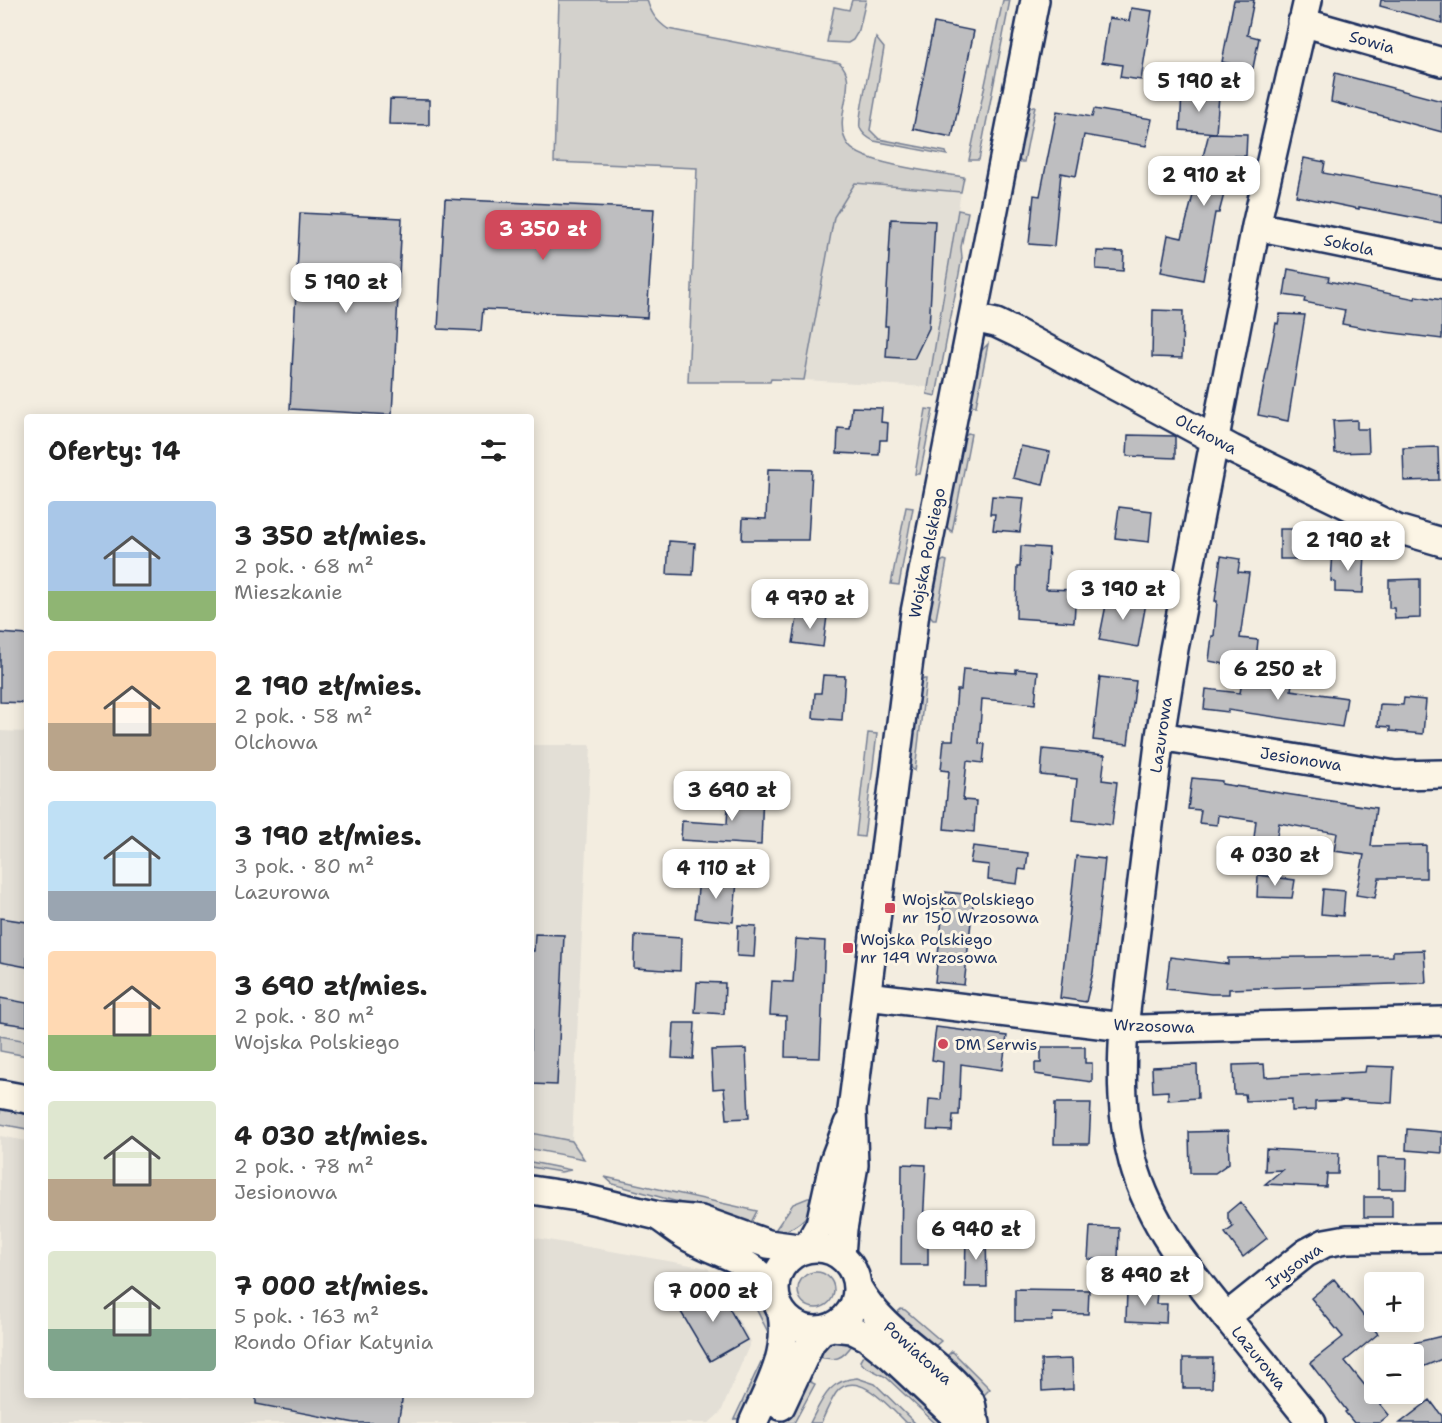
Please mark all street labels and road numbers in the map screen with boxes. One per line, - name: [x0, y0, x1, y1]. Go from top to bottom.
- street label: Sowia: [1347, 26, 1397, 58]
- street label: Sokola: [1322, 229, 1376, 261]
- street label: Olchowa: [1171, 409, 1241, 459]
- street label: Wojska Polskiego: [904, 486, 950, 620]
- street label: Lazurowa: [1145, 696, 1177, 774]
- street label: Jesionowa: [1259, 742, 1343, 776]
- street label: Wrzosowa: [1113, 1014, 1195, 1038]
- street label: Irysowa: [1261, 1238, 1327, 1294]
- street label: Powiatowa: [879, 1317, 957, 1390]
- street label: Lazurowa: [1227, 1322, 1291, 1394]

